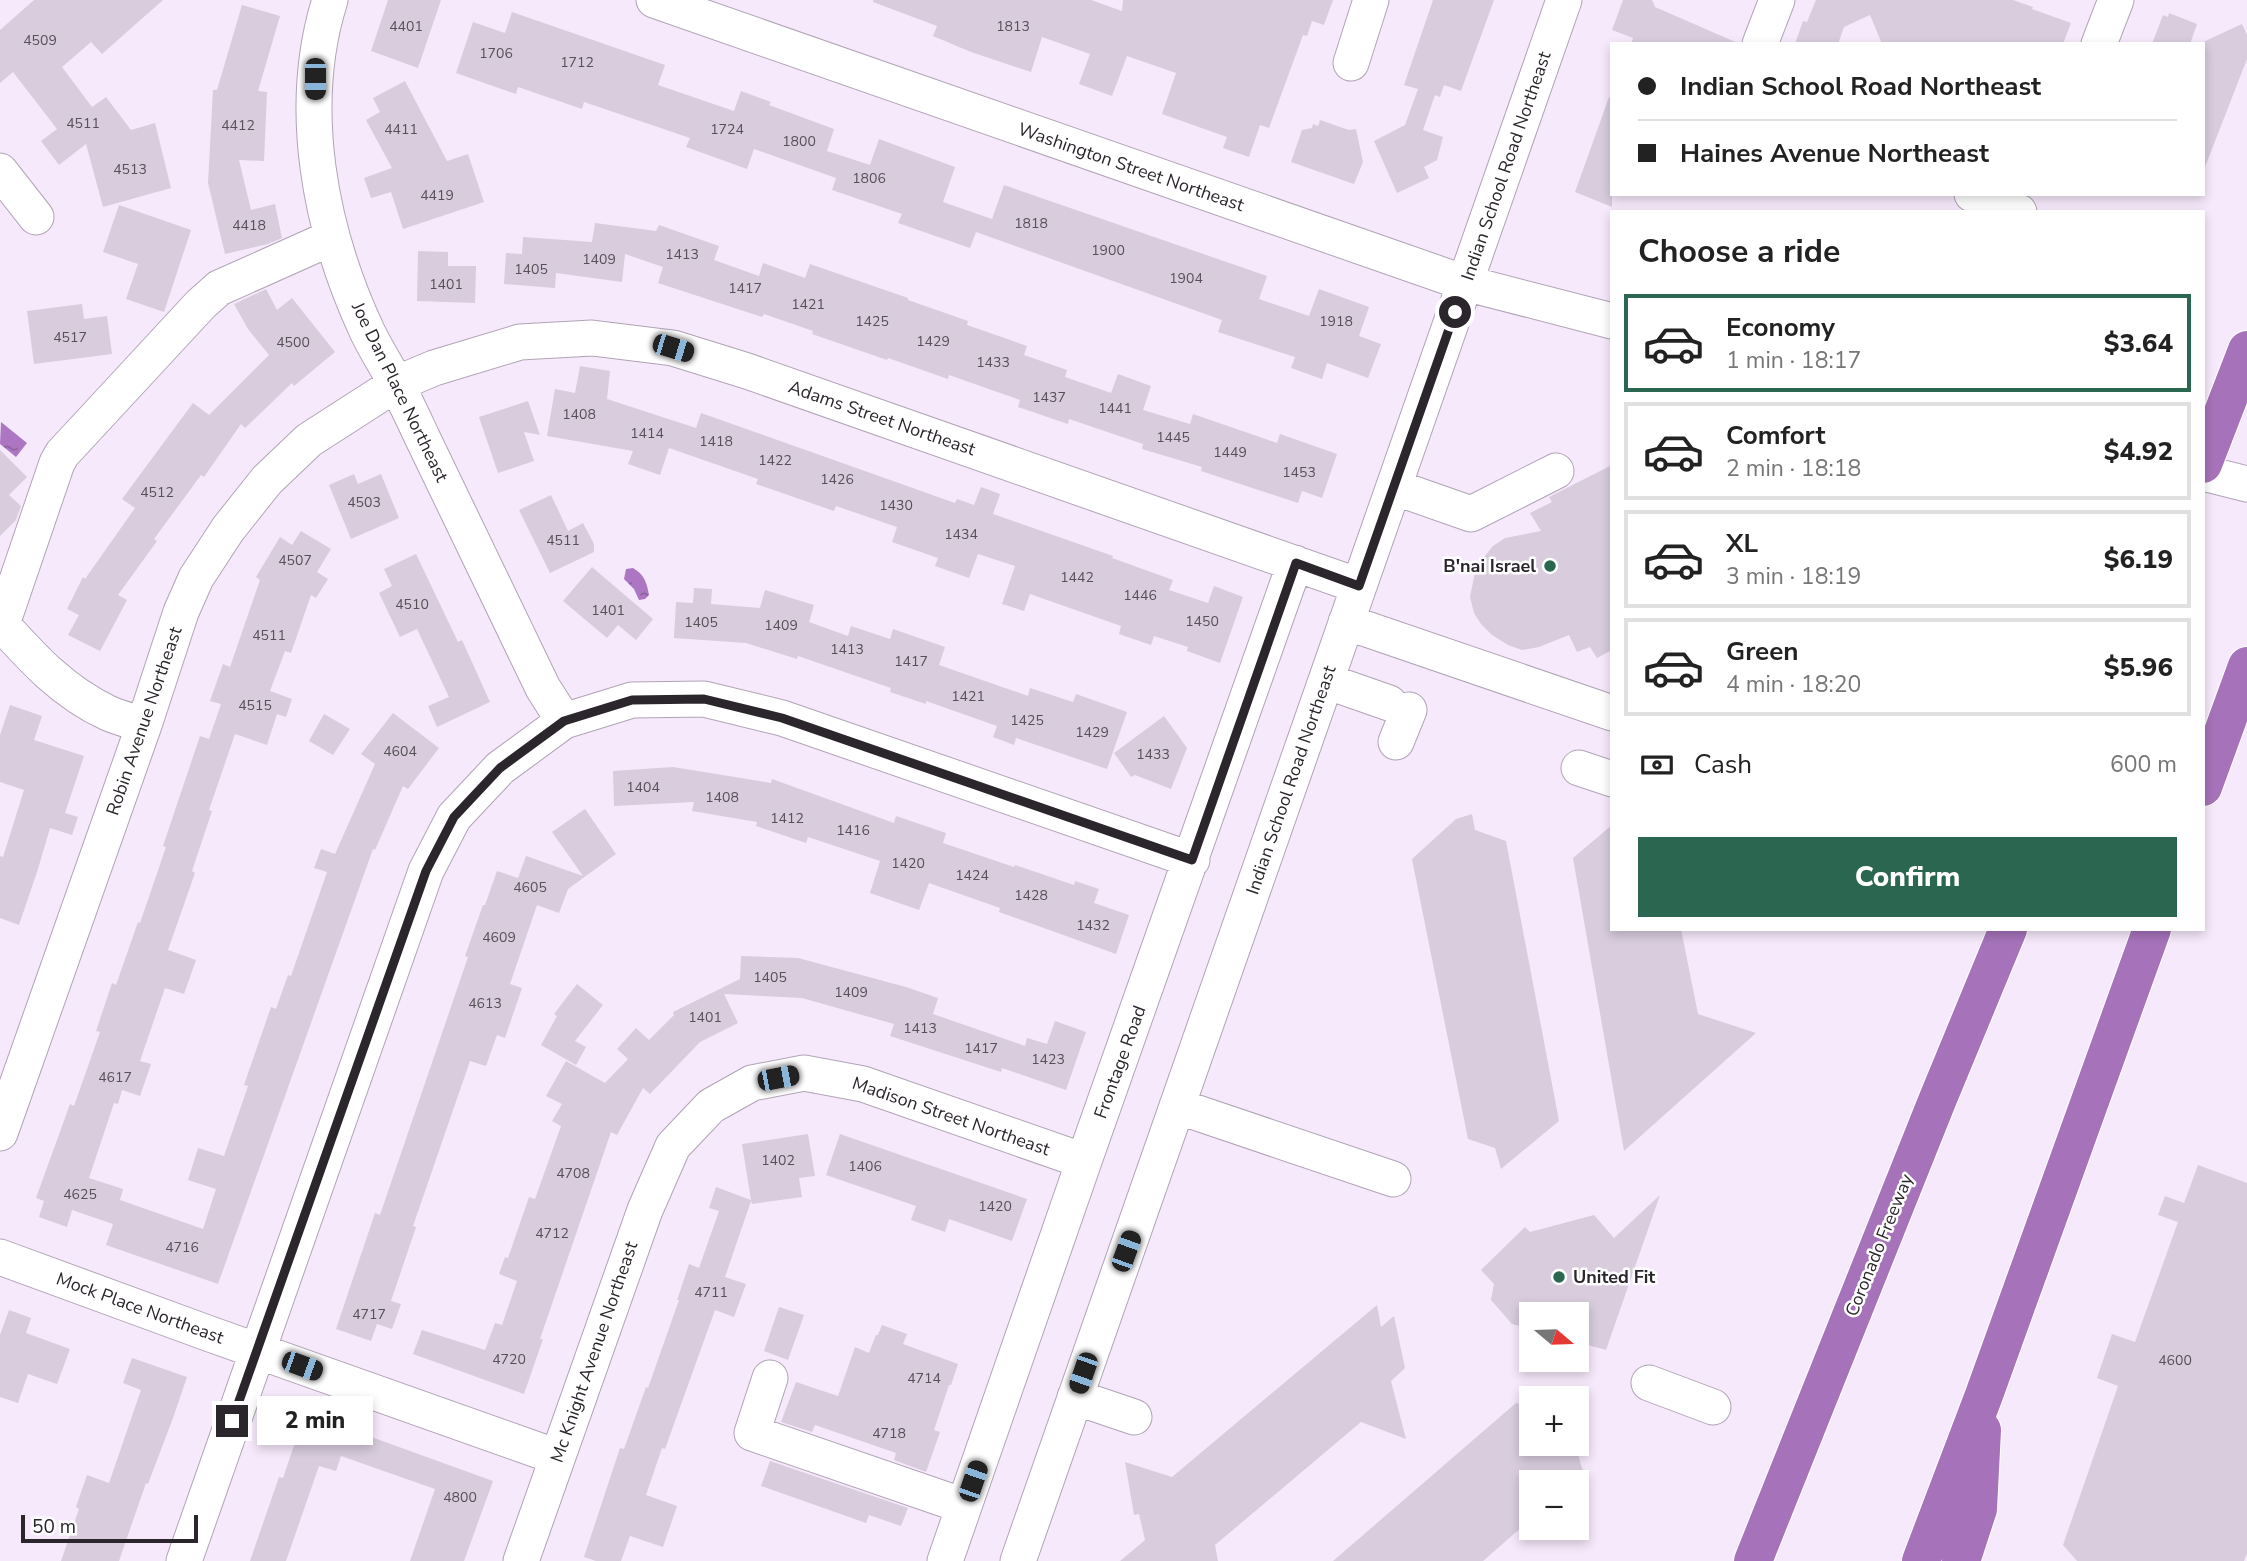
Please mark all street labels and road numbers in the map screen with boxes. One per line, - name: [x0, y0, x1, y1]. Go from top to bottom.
- street label: Indian School Road Northeast: [1455, 48, 1557, 284]
- street label: Washington Street Northeast: [1015, 117, 1248, 217]
- street label: Joe Dan Place Northeast: [346, 297, 454, 486]
- street label: Adams Street Northeast: [785, 375, 979, 462]
- street label: Robin Avenue Northeast: [100, 623, 188, 819]
- street label: Indian School Road Northeast: [1240, 662, 1342, 898]
- street label: Frontage Road: [1088, 1002, 1152, 1122]
- street label: Madison Street Northeast: [849, 1071, 1054, 1161]
- street label: Coronado Freeway: [1840, 1170, 1919, 1320]
- street label: Mc Knight Avenue Northeast: [545, 1238, 643, 1466]
- street label: Mock Place Northeast: [53, 1267, 228, 1350]

